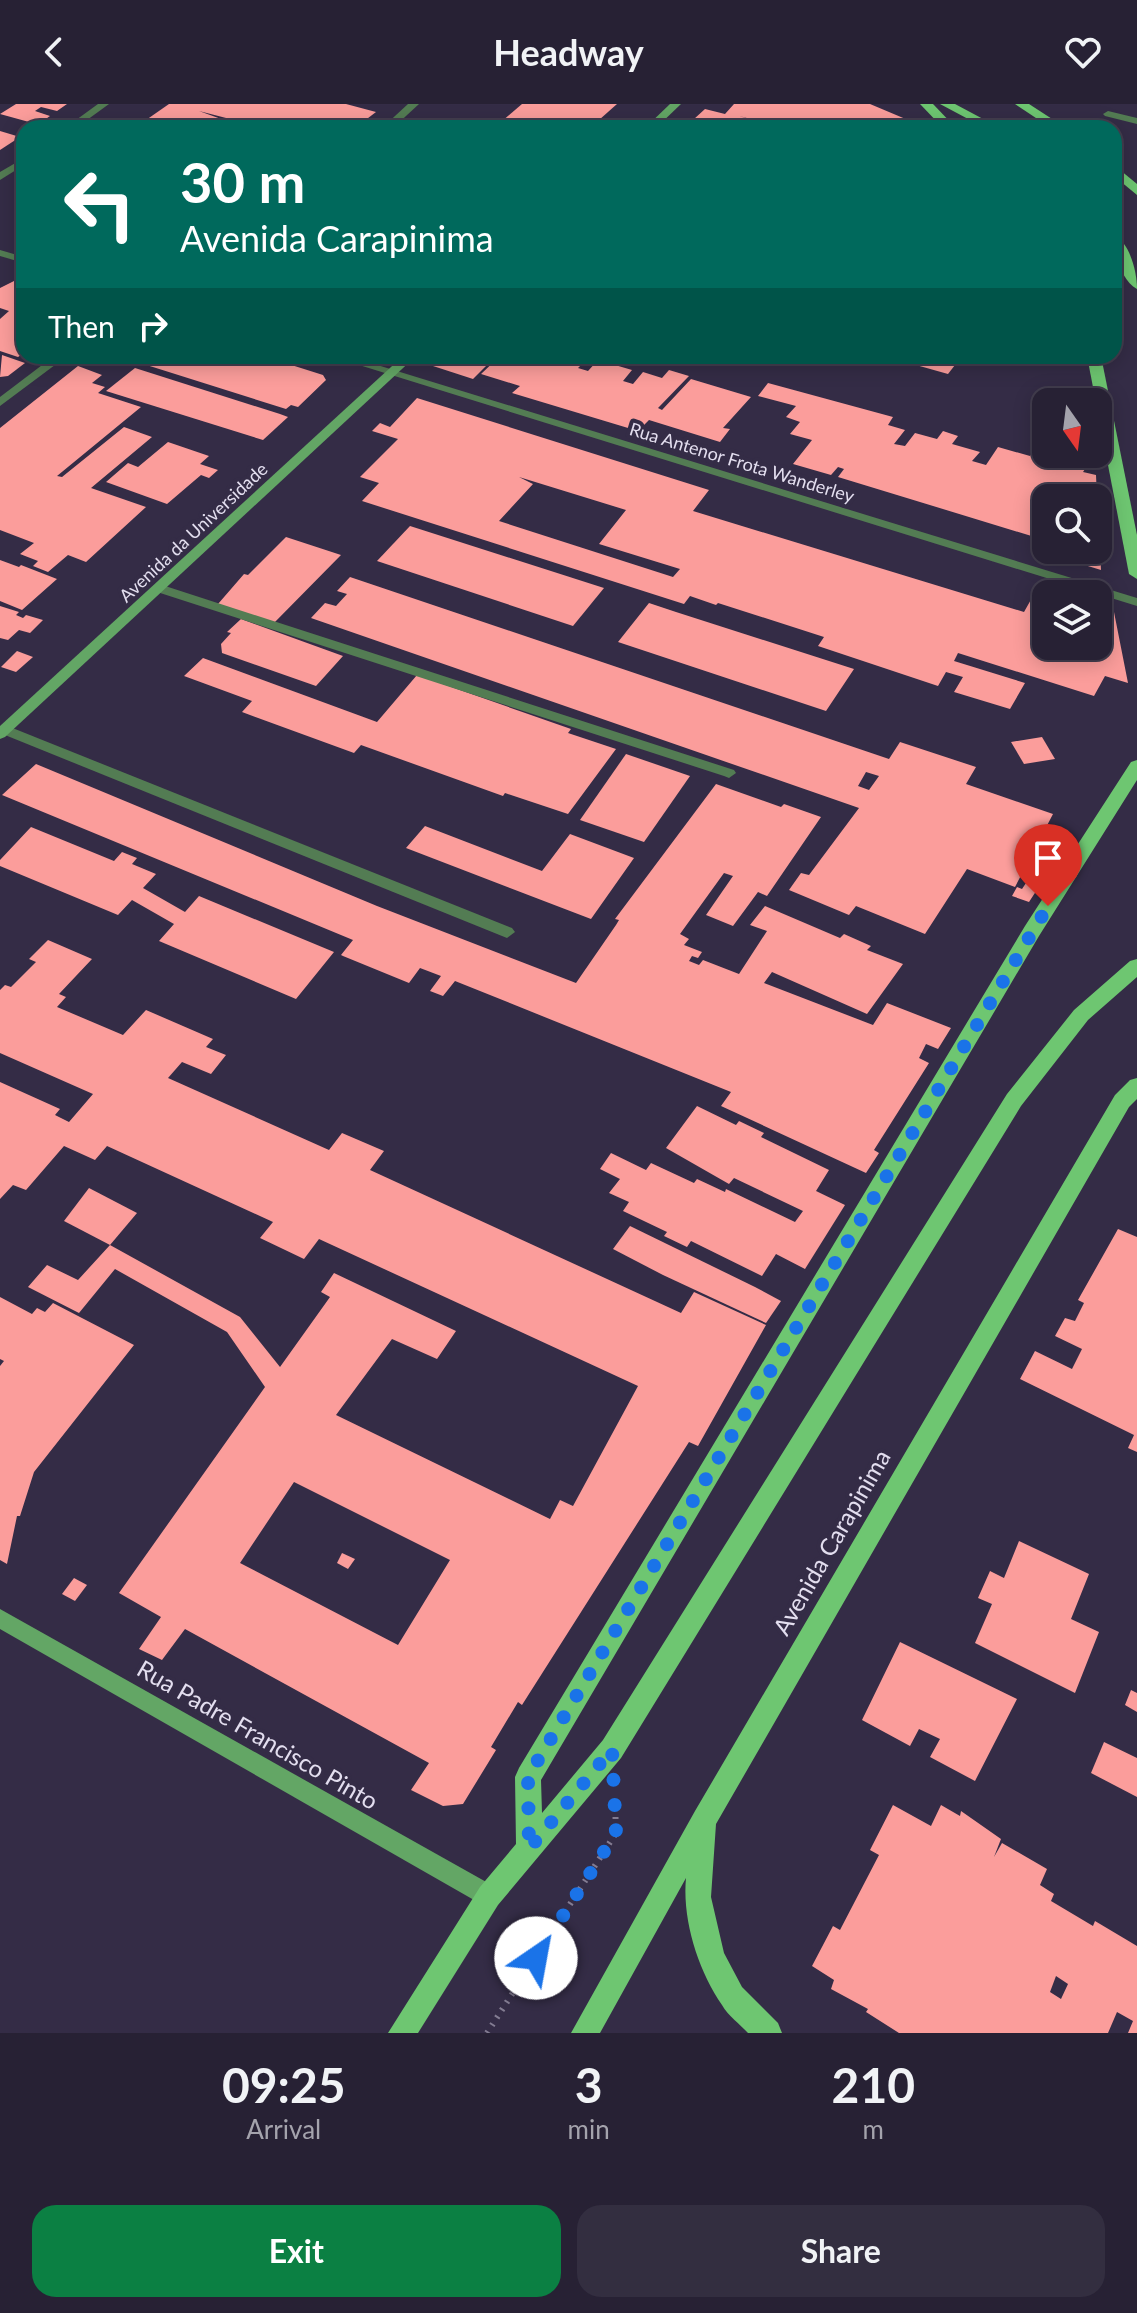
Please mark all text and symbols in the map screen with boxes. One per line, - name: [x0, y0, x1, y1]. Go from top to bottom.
- icon: back: [32, 30, 76, 74]
- text: Headway: [493, 30, 644, 74]
- icon: heart: [1061, 30, 1105, 74]
- text: 30 m: [180, 148, 305, 215]
- icon: left: [48, 152, 152, 256]
- text: Avenida Carapinima: [180, 216, 494, 260]
- icon: right: [131, 304, 175, 348]
- text: Then: [48, 308, 115, 344]
- north arrow: [1032, 388, 1112, 468]
- map controls: [1032, 388, 1112, 660]
- street label: Rua Antenor Frota Wanderley: [627, 417, 858, 507]
- street label: Avenida da Universidade: [114, 458, 272, 606]
- button: search: [1032, 484, 1112, 564]
- button: layers: [1032, 580, 1112, 660]
- pin: [1014, 824, 1082, 906]
- icon: arrive: [1026, 836, 1070, 880]
- street label: Avenida Carapinima: [766, 1444, 896, 1640]
- street label: Rua Padre Francisco Pinto: [133, 1653, 383, 1815]
- position arrow: [494, 1916, 578, 2000]
- text: 09:25: [222, 2056, 346, 2113]
- text: 3: [575, 2056, 603, 2113]
- text: 210: [832, 2056, 915, 2113]
- text: Arrival: [246, 2113, 321, 2145]
- text: min: [568, 2113, 610, 2145]
- text: m: [863, 2113, 884, 2145]
- button: Exit: [32, 2205, 561, 2297]
- button: Share: [577, 2205, 1105, 2297]

